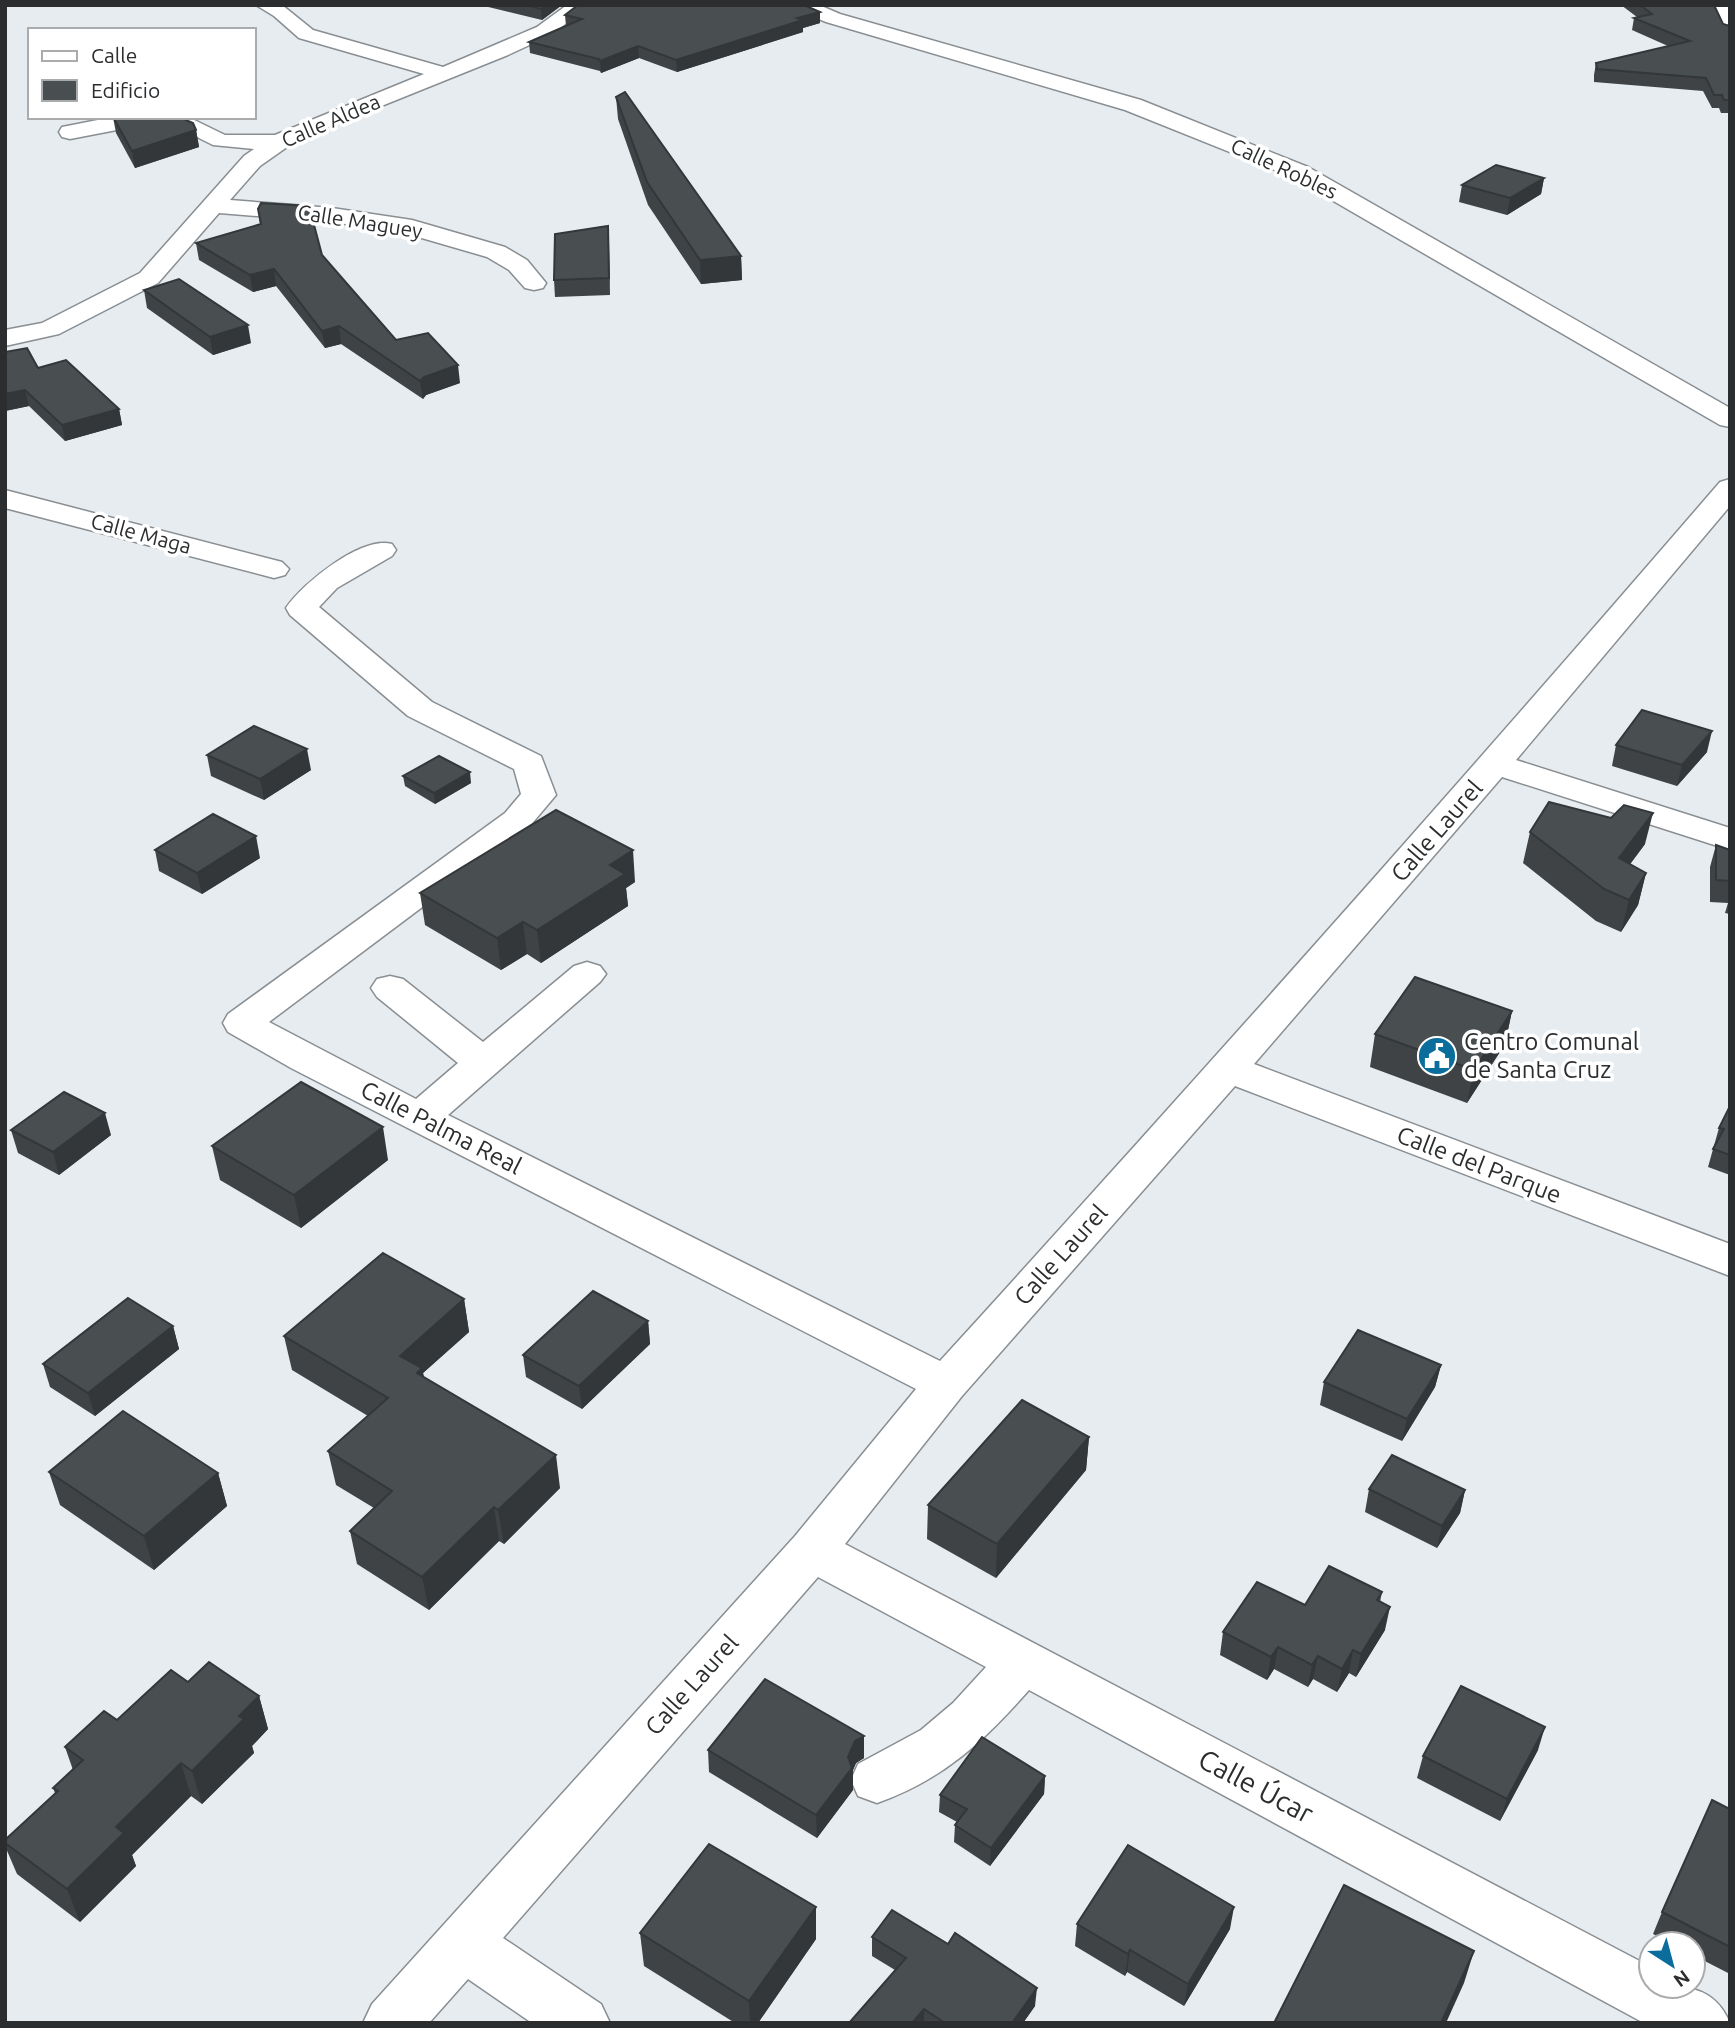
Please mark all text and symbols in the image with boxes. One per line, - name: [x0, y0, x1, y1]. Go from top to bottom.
- legend: [28, 28, 256, 119]
- text: Calle: [91, 43, 137, 67]
- text: Edificio: [91, 78, 160, 102]
- street label: Calle Aldea: [278, 89, 384, 152]
- street label: Calle Robles: [1227, 133, 1342, 203]
- street label: Calle Maguey: [296, 199, 424, 243]
- street label: Calle Maga: [88, 508, 194, 558]
- street label: Calle Laurel: [1385, 775, 1488, 887]
- place label: Centro Comunal de Santa Cruz: [1464, 1028, 1639, 1083]
- public building icon: Centro Comunal de Santa Cruz: [1416, 1035, 1458, 1077]
- street label: Calle Palma Real: [356, 1075, 526, 1180]
- street label: Calle del Parque: [1393, 1121, 1565, 1208]
- street label: Calle Laurel: [1009, 1199, 1113, 1310]
- street label: Calle Laurel: [640, 1629, 744, 1740]
- street label: Calle Úcar: [1194, 1742, 1320, 1829]
- north arrow: [1637, 1930, 1707, 2000]
- text: N: [1670, 1966, 1694, 1992]

